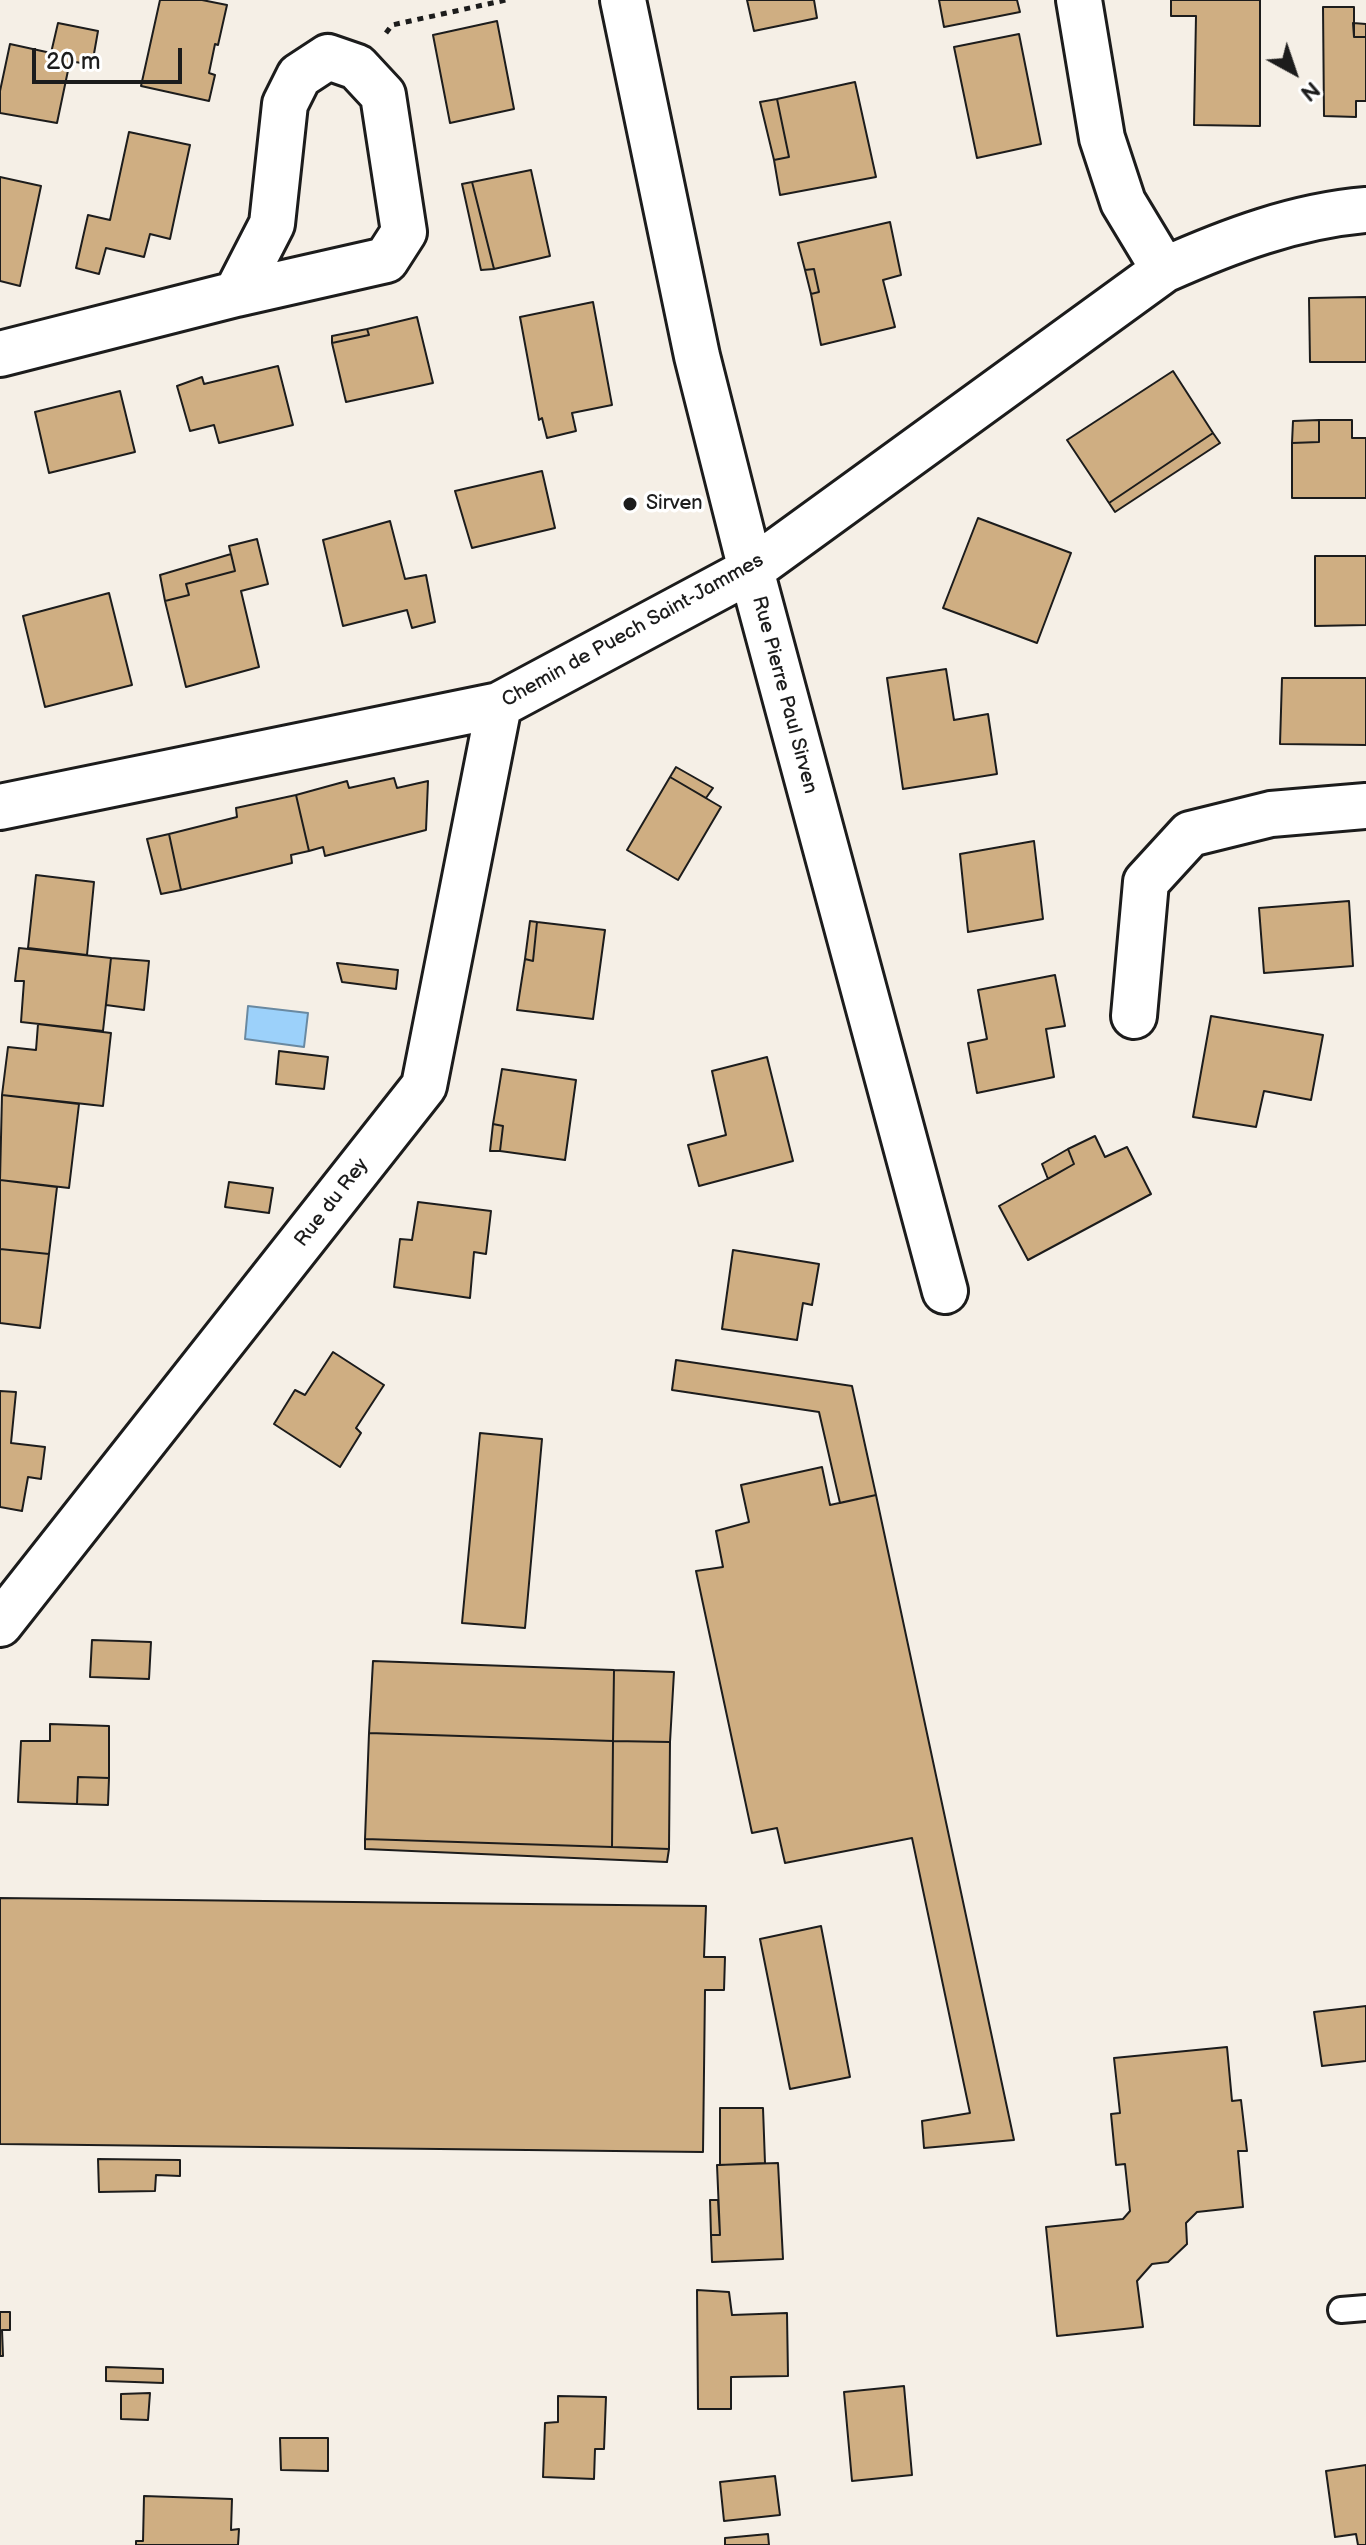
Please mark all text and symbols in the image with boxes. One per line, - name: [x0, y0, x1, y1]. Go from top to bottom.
- scale bar: [36, 32, 186, 82]
- north arrow: [1254, 32, 1334, 112]
- text: 20 m: [46, 47, 101, 76]
- text: N: [1295, 75, 1325, 106]
- place label: Sirven: [646, 492, 703, 516]
- marker: Sirven: [621, 495, 639, 513]
- street label: Chemin de Puech Saint-Jammes: [498, 549, 768, 713]
- street label: Rue Pierre Paul Sirven: [746, 594, 822, 796]
- street label: Rue du Rey: [290, 1154, 374, 1252]

